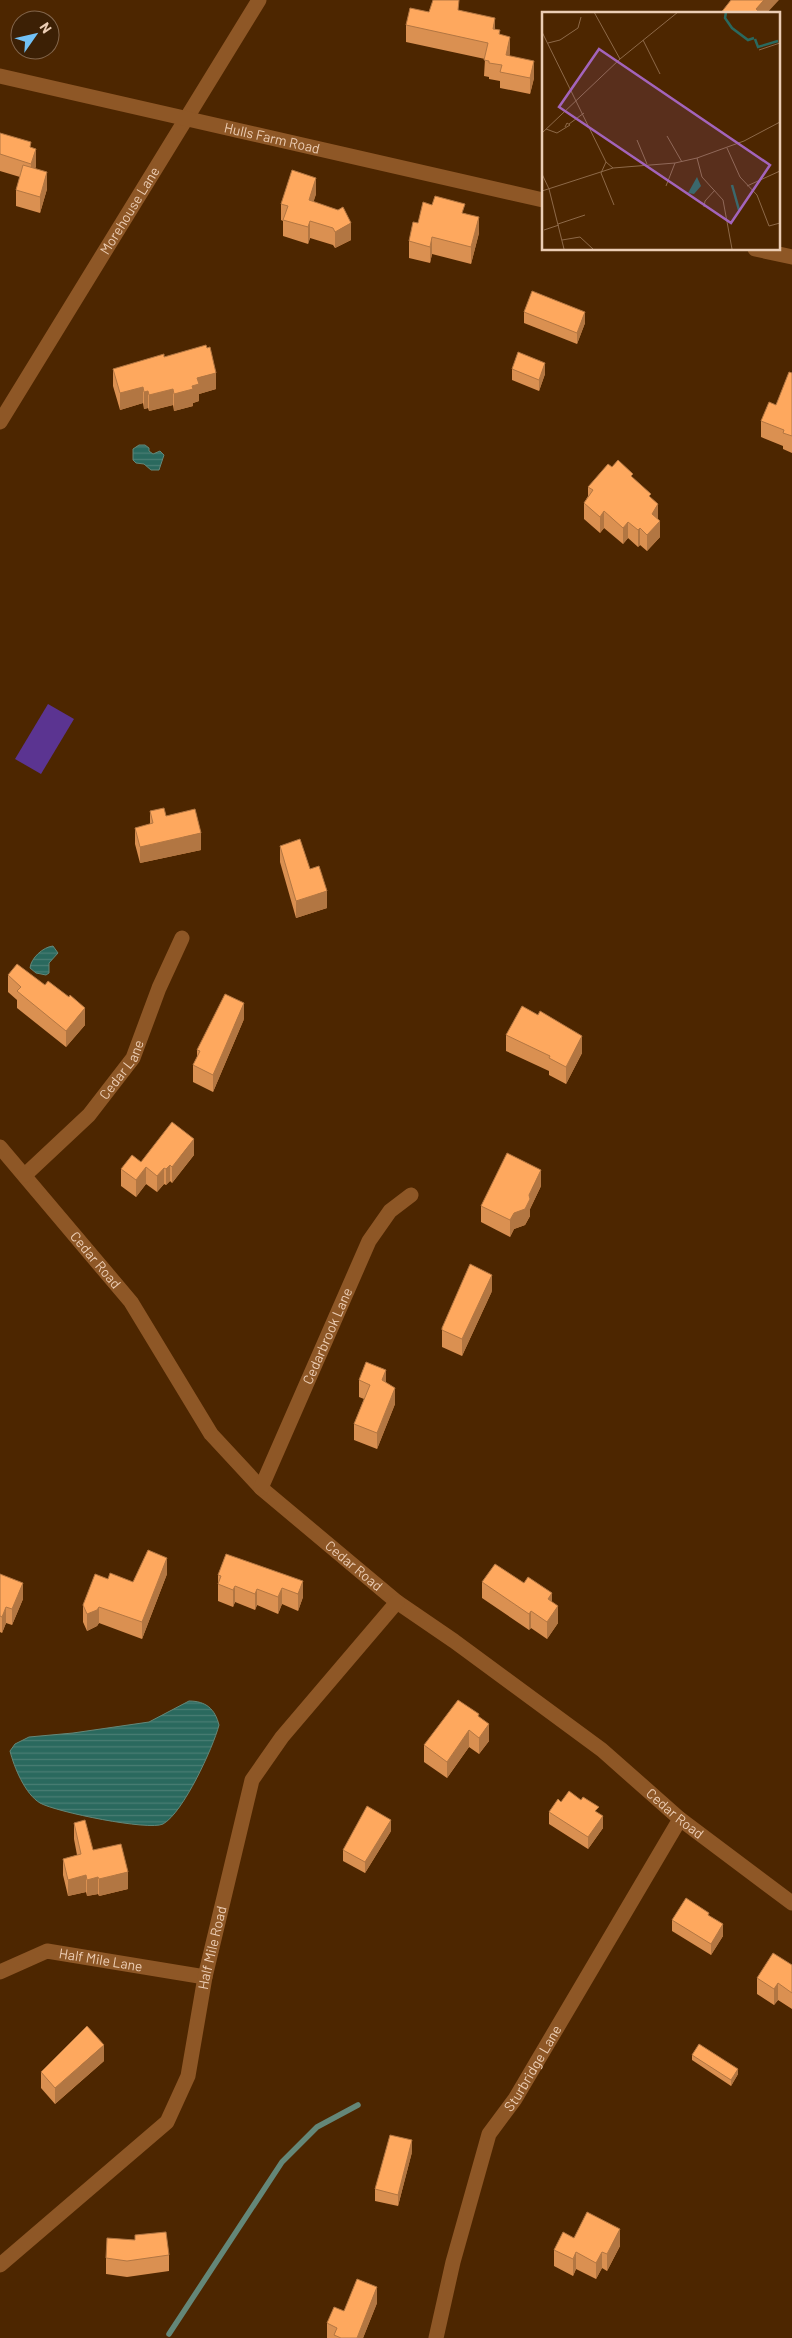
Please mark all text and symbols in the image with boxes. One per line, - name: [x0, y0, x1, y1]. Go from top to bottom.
- north arrow: [10, 10, 60, 60]
- inset map: [542, 12, 780, 250]
- text: N: [37, 19, 56, 36]
- street label: Hulls Farm Road: [223, 118, 322, 157]
- street label: Morehouse Lane: [96, 163, 163, 257]
- street label: Cedar Lane: [95, 1037, 147, 1103]
- street label: Cedar Road: [67, 1228, 125, 1292]
- street label: Cedarbrook Lane: [298, 1285, 356, 1387]
- street label: Cedar Road: [322, 1537, 386, 1594]
- street label: Cedar Road: [643, 1784, 707, 1842]
- street label: Half Mile Road: [194, 1904, 230, 1991]
- street label: Half Mile Lane: [58, 1944, 144, 1975]
- street label: Sturbridge Lane: [500, 2022, 565, 2114]

